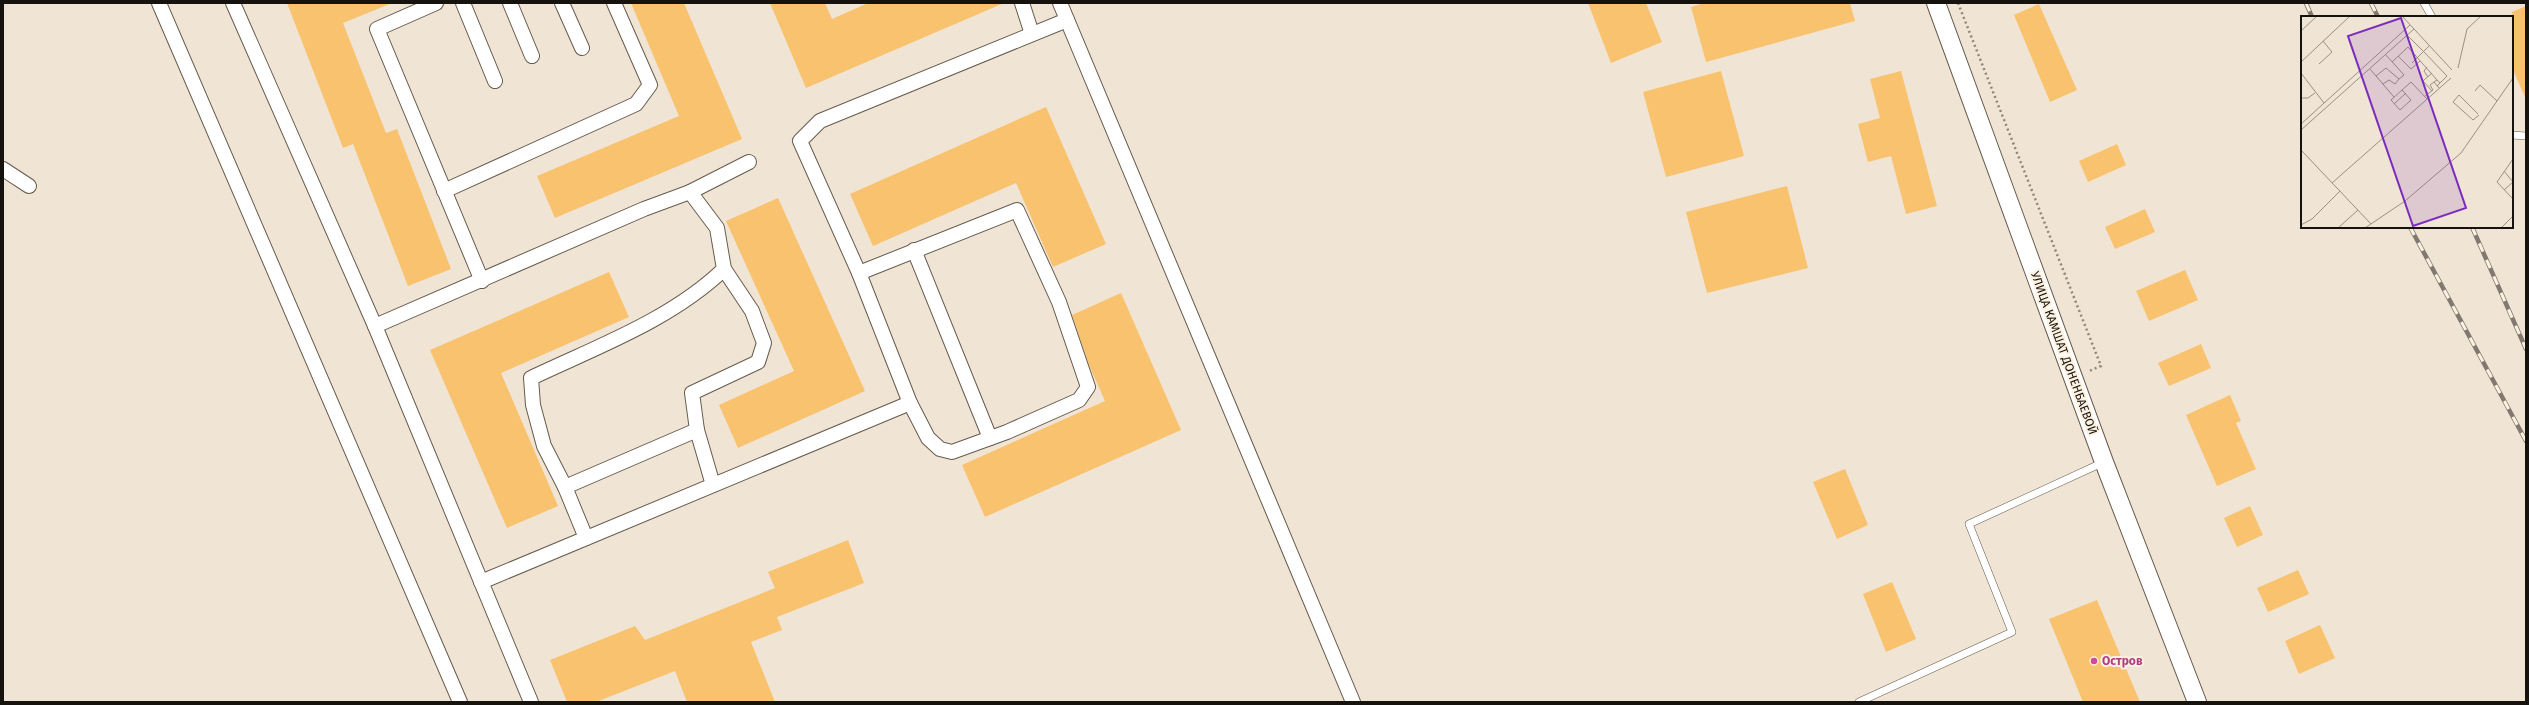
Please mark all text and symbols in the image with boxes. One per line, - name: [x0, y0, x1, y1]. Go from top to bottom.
- inset map: [2301, 16, 2513, 228]
- street label: УЛИЦА КАМШАТ ДОНЕНБАЕВОЙ: [2028, 269, 2101, 437]
- place label: Остров: [2102, 654, 2143, 668]
- marker: Остров: [2089, 656, 2099, 666]

